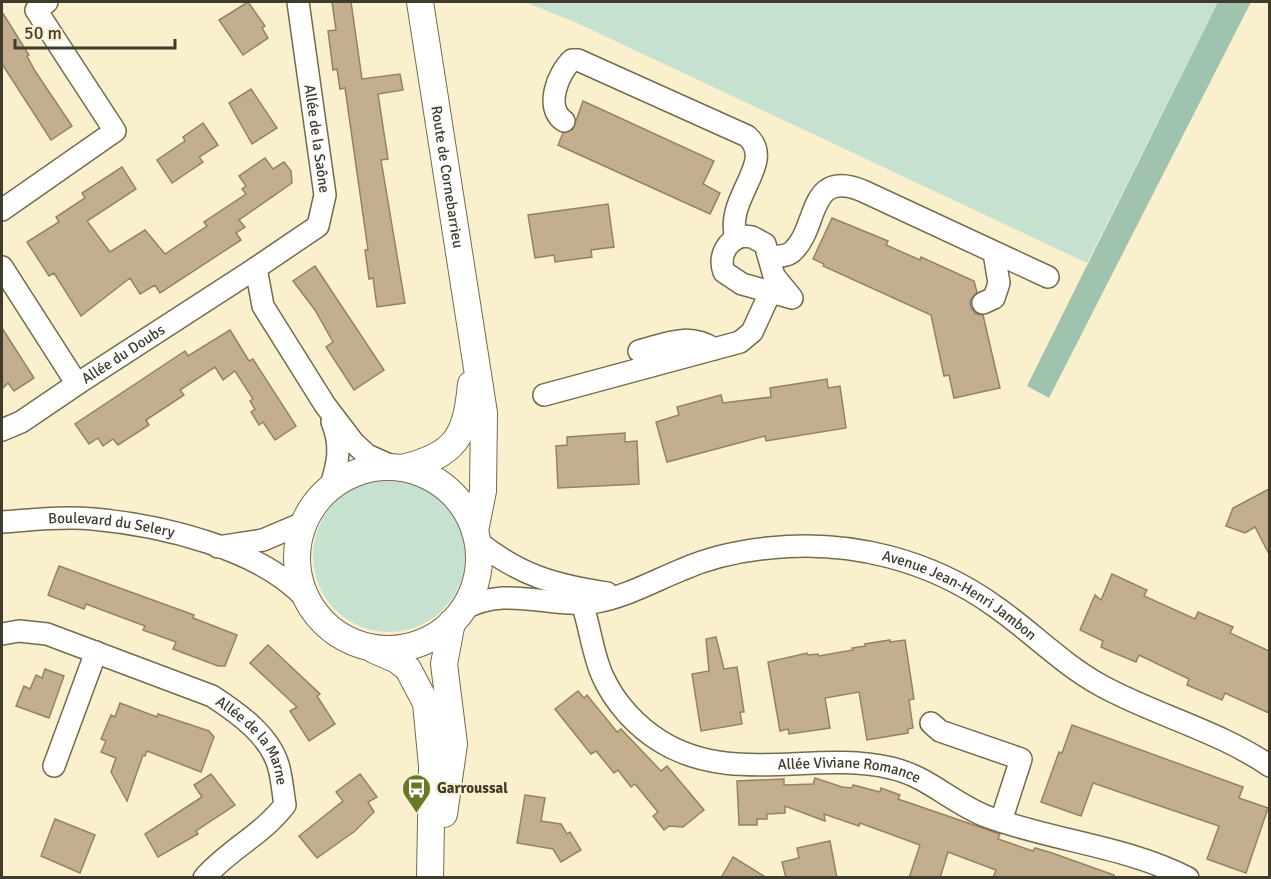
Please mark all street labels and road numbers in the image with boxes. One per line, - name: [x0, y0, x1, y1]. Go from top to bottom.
- street label: Allée de la Saône: [301, 83, 334, 194]
- street label: Route de Cornebarrieu: [427, 104, 467, 250]
- street label: Allée du Doubs: [78, 320, 169, 388]
- street label: Boulevard du Selery: [48, 509, 177, 541]
- street label: Avenue Jean-Henri Jambon: [880, 546, 1040, 644]
- street label: Allée de la Marne: [212, 692, 291, 786]
- street label: Allée Viviane Romance: [777, 753, 924, 787]

